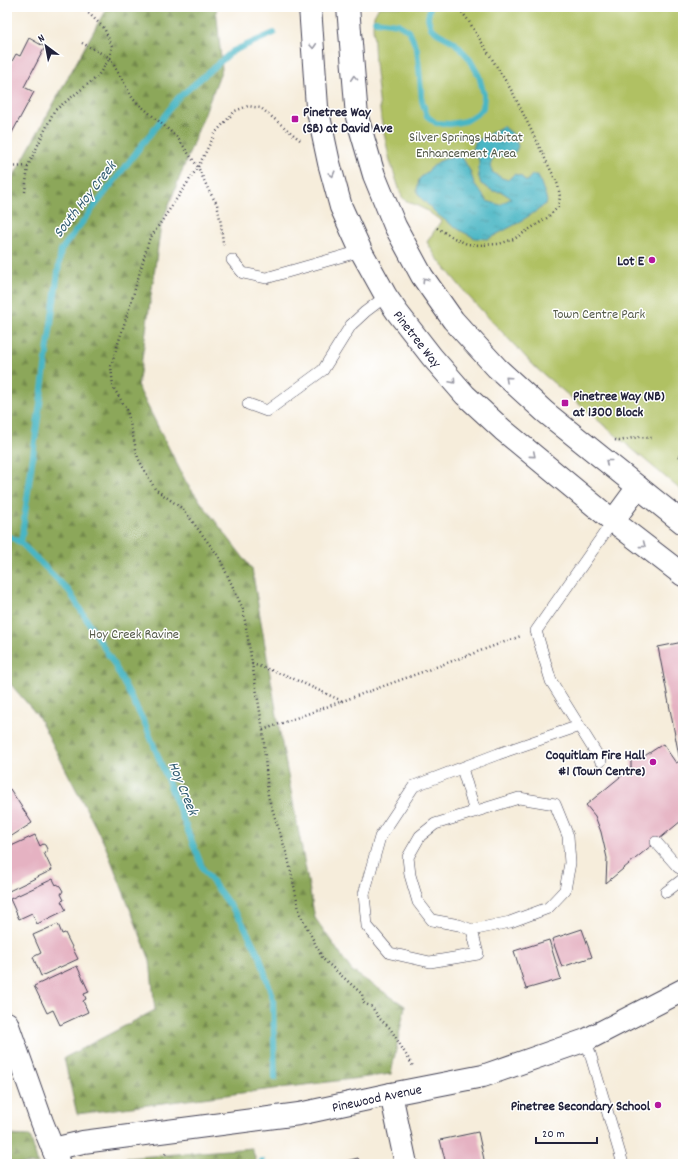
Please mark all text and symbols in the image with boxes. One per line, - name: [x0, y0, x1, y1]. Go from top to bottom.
- north arrow: [26, 26, 66, 66]
- text: N: [35, 31, 49, 47]
- one-way arrow: [308, 43, 317, 49]
- one-way arrow: [349, 75, 358, 81]
- place label: Pinetree Way (SB) at David Ave: [303, 103, 393, 139]
- marker: Pinetree Way (SB) at David Ave: [290, 114, 300, 124]
- park label: Silver Springs Habitat Enhancement Area: [409, 128, 523, 164]
- water label: South Hoy Creek: [49, 156, 124, 243]
- one-way arrow: [327, 170, 336, 177]
- place label: Lot E: [617, 252, 645, 272]
- marker: Lot E: [647, 255, 657, 265]
- one-way arrow: [422, 277, 430, 284]
- park label: Town Centre Park: [553, 305, 645, 325]
- street label: Pinetree Way: [387, 307, 445, 373]
- one-way arrow: [448, 376, 455, 383]
- one-way arrow: [506, 376, 513, 383]
- place label: Pinetree Way (NB) at 1300 Block: [573, 387, 665, 423]
- marker: Pinetree Way (NB) at 1300 Block: [560, 398, 570, 408]
- one-way arrow: [528, 450, 535, 457]
- one-way arrow: [605, 460, 612, 467]
- one-way arrow: [639, 540, 646, 547]
- park label: Hoy Creek Ravine: [89, 625, 179, 645]
- place label: Coquitlam Fire Hall #1 (Town Centre): [545, 746, 646, 782]
- marker: Coquitlam Fire Hall #1 (Town Centre): [648, 757, 658, 767]
- water label: Hoy Creek: [161, 759, 204, 821]
- street label: Pinewood Avenue: [330, 1080, 424, 1119]
- place label: Pinetree Secondary School: [511, 1097, 651, 1117]
- marker: Pinetree Secondary School: [653, 1100, 663, 1110]
- scale bar: [536, 1119, 597, 1145]
- text: 20 m: [542, 1126, 565, 1143]

